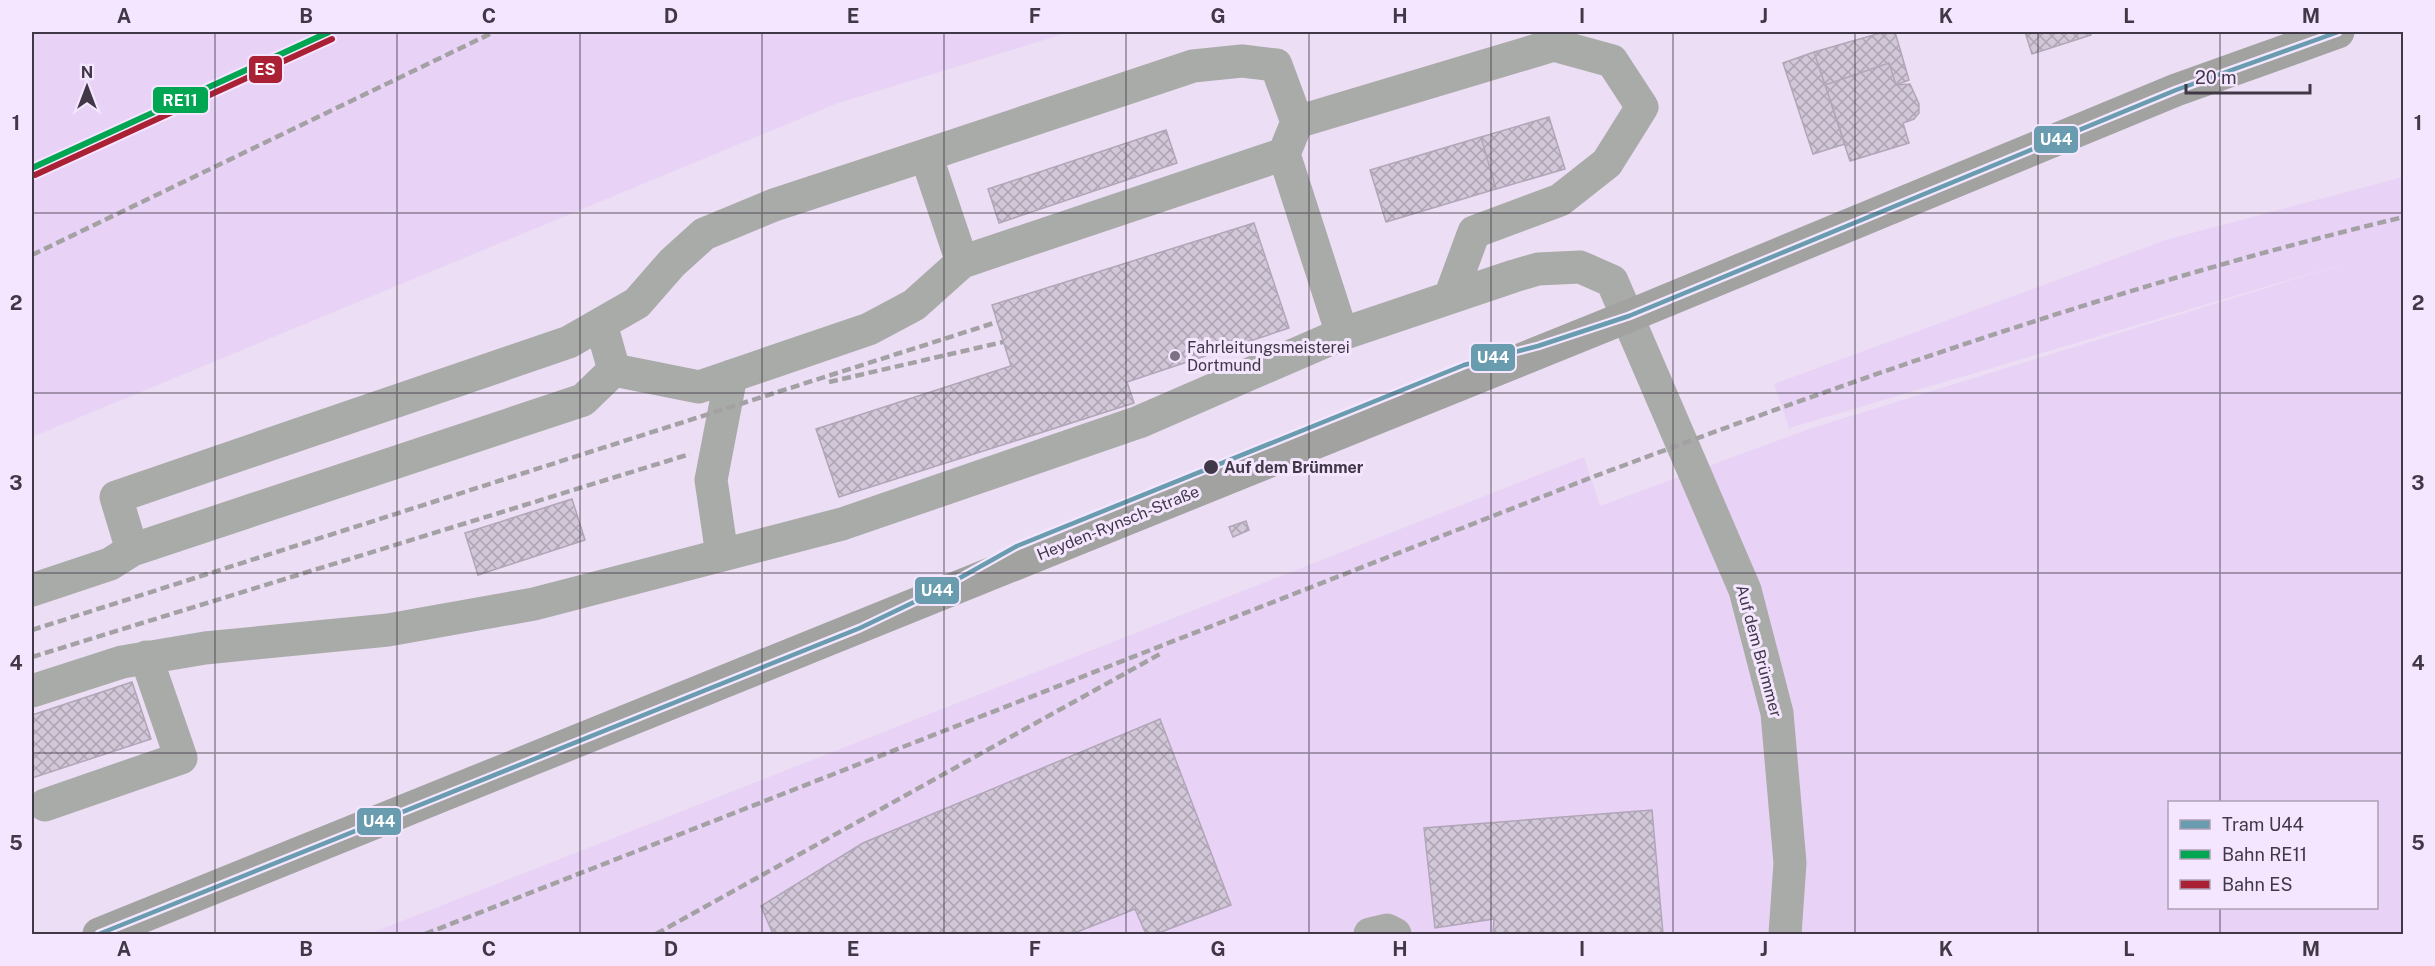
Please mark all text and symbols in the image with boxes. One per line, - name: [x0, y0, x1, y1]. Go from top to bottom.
- text: A: [117, 4, 131, 28]
- text: B: [299, 4, 313, 28]
- text: C: [482, 4, 496, 28]
- text: D: [664, 4, 678, 28]
- text: E: [847, 4, 859, 28]
- text: F: [1029, 4, 1041, 28]
- text: G: [1210, 4, 1226, 28]
- text: H: [1392, 4, 1408, 28]
- text: I: [1579, 4, 1585, 28]
- text: J: [1760, 4, 1768, 28]
- text: K: [1939, 4, 1953, 28]
- text: L: [2123, 4, 2135, 28]
- text: M: [2302, 4, 2320, 28]
- line badge: ES: [248, 55, 283, 84]
- north arrow: [57, 57, 117, 117]
- scale bar: [2186, 57, 2310, 95]
- text: ES: [254, 60, 276, 79]
- text: N: [81, 63, 93, 82]
- text: 20 m: [2195, 67, 2237, 88]
- line badge: RE11: [152, 86, 209, 114]
- text: RE11: [163, 91, 197, 110]
- text: 1: [12, 111, 20, 135]
- text: 1: [2414, 111, 2422, 135]
- line badge: U44: [2033, 125, 2079, 154]
- text: U44: [2040, 130, 2073, 149]
- text: 2: [10, 291, 22, 315]
- text: 2: [2412, 291, 2424, 315]
- place label: Fahrleitungsmeisterei Dortmund: [1187, 338, 1350, 375]
- line badge: U44: [1470, 343, 1516, 372]
- text: U44: [1477, 348, 1510, 367]
- marker: Fahrleitungsmeisterei Dortmund: [1168, 349, 1182, 363]
- marker: Auf dem Brümmer: [1202, 458, 1220, 476]
- place label: Auf dem Brümmer: [1224, 458, 1364, 477]
- text: 3: [9, 471, 23, 495]
- text: 3: [2411, 471, 2425, 495]
- street label: Heyden-Rynsch-Straße: [1034, 482, 1202, 564]
- line badge: U44: [914, 576, 960, 605]
- text: U44: [921, 581, 954, 600]
- street label: Auf dem Brümmer: [1732, 583, 1786, 719]
- text: 4: [9, 651, 23, 675]
- text: 4: [2411, 651, 2425, 675]
- legend: [2168, 801, 2378, 909]
- line badge: U44: [356, 807, 402, 836]
- text: U44: [363, 812, 396, 831]
- text: Tram U44: [2222, 814, 2304, 835]
- text: 5: [9, 831, 23, 855]
- text: 5: [2411, 831, 2425, 855]
- text: Bahn RE11: [2222, 844, 2307, 865]
- text: Bahn ES: [2222, 874, 2292, 895]
- text: A: [117, 937, 131, 961]
- text: B: [299, 937, 313, 961]
- text: C: [482, 937, 496, 961]
- text: D: [664, 937, 678, 961]
- text: E: [847, 937, 859, 961]
- text: F: [1029, 937, 1041, 961]
- text: G: [1210, 937, 1226, 961]
- text: H: [1392, 937, 1408, 961]
- text: I: [1579, 937, 1585, 961]
- text: J: [1760, 937, 1768, 961]
- text: K: [1939, 937, 1953, 961]
- text: L: [2123, 937, 2135, 961]
- text: M: [2302, 937, 2320, 961]

